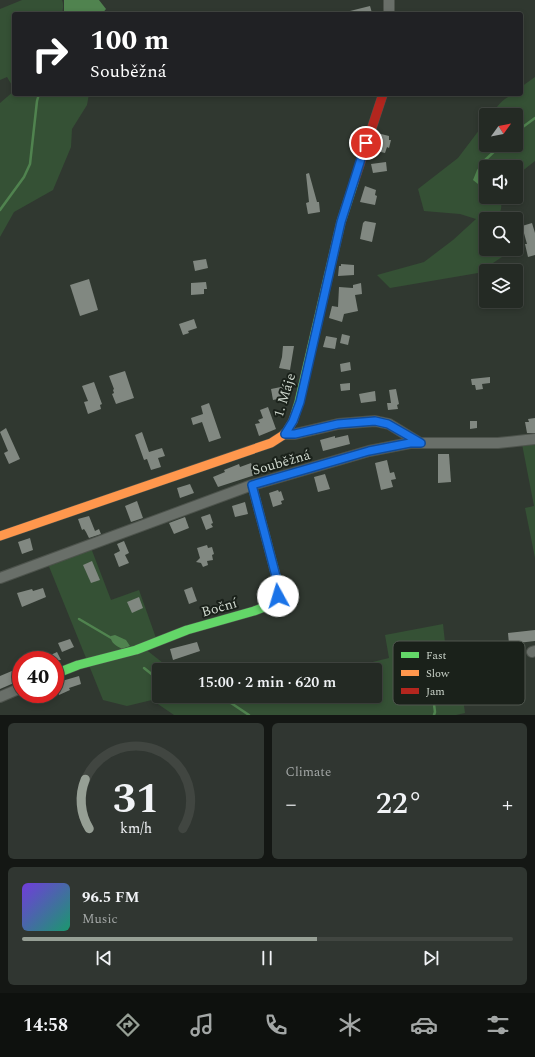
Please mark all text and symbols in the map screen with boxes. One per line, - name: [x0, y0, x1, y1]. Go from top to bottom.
- text: 100 m: [90, 19, 169, 62]
- icon: right: [24, 28, 76, 80]
- text: Souběžná: [90, 58, 166, 85]
- north arrow: [479, 108, 523, 152]
- map controls: [479, 108, 523, 308]
- pin: [349, 126, 383, 160]
- icon: arrive: [355, 132, 377, 154]
- button: sound: [479, 160, 523, 204]
- button: search: [479, 212, 523, 256]
- button: layers: [479, 264, 523, 308]
- street label: 1. Máje: [268, 370, 301, 420]
- street label: Souběžná: [250, 444, 313, 481]
- position arrow: [257, 575, 299, 617]
- street label: Boční: [199, 592, 240, 623]
- legend: [393, 641, 525, 705]
- text: Fast: [426, 647, 447, 664]
- speed limit sign: 40: [12, 651, 64, 703]
- text: Slow: [426, 665, 450, 682]
- text: 15:00 · 2 min · 620 m: [198, 671, 336, 694]
- text: Jam: [426, 683, 445, 700]
- text: Climate: [286, 762, 331, 782]
- text: 31: [112, 768, 159, 831]
- text: 22°: [376, 781, 423, 827]
- text: −: [286, 788, 297, 821]
- text: +: [502, 788, 513, 821]
- text: km/h: [120, 818, 152, 840]
- text: 96.5 FM: [82, 886, 139, 909]
- text: Music: [82, 909, 118, 929]
- icon: previous: [93, 947, 115, 969]
- icon: pause: [256, 947, 278, 969]
- icon: next: [420, 947, 442, 969]
- icon: directions: [114, 1011, 142, 1039]
- icon: music: [188, 1011, 216, 1039]
- icon: phone: [262, 1011, 290, 1039]
- icon: climate: [336, 1011, 364, 1039]
- icon: car: [410, 1011, 438, 1039]
- icon: filters: [484, 1011, 512, 1039]
- text: 14:58: [23, 1012, 68, 1039]

